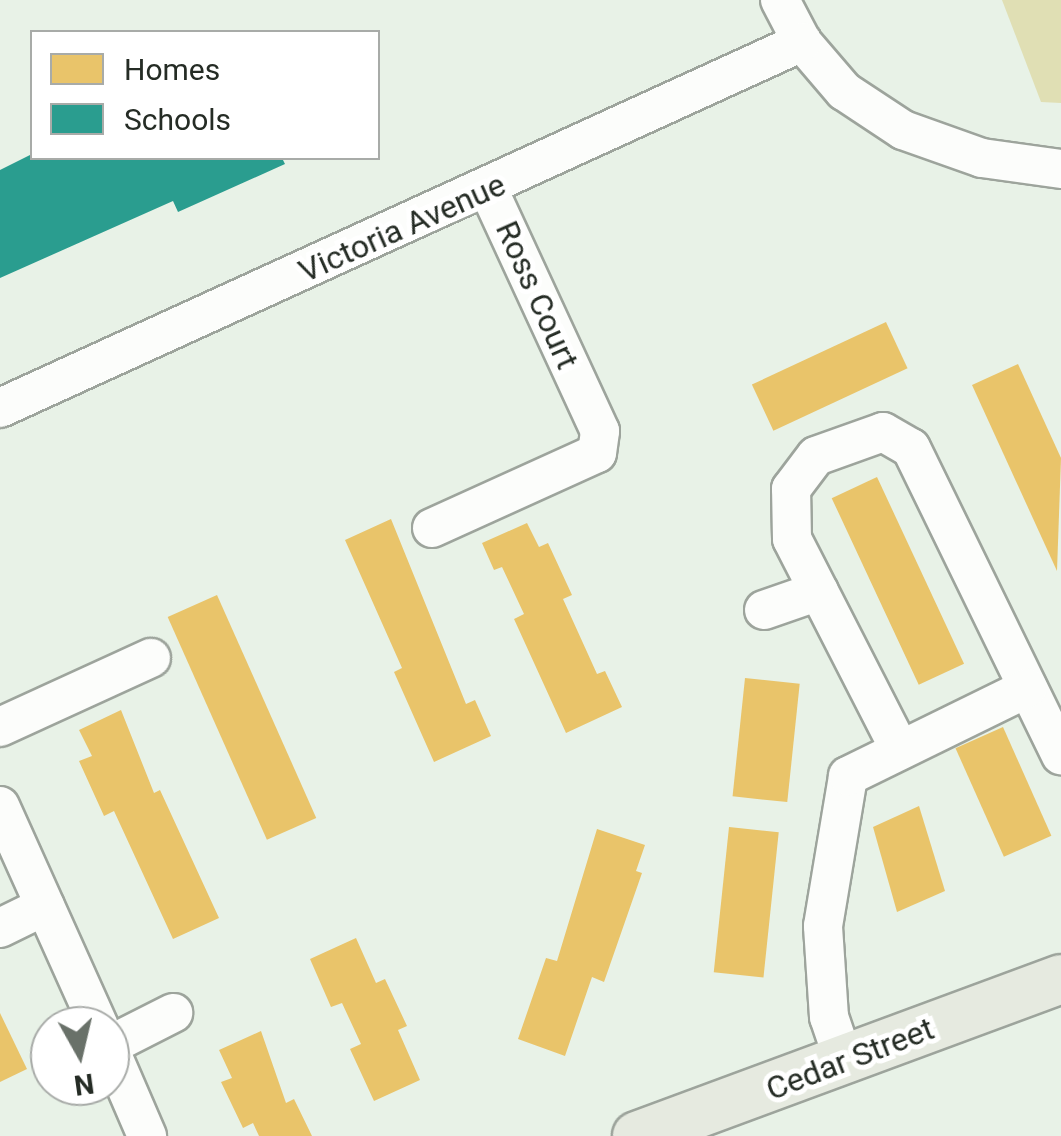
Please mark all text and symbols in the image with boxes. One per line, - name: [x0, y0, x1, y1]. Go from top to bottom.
- legend: [30, 30, 380, 160]
- text: Homes: [124, 52, 220, 87]
- text: Schools: [124, 102, 231, 137]
- street label: Victoria Avenue: [293, 165, 511, 291]
- street label: Ross Court: [487, 215, 587, 375]
- north arrow: [30, 1006, 130, 1106]
- street label: Cedar Street: [761, 1009, 939, 1109]
- text: N: [72, 1067, 96, 1102]

